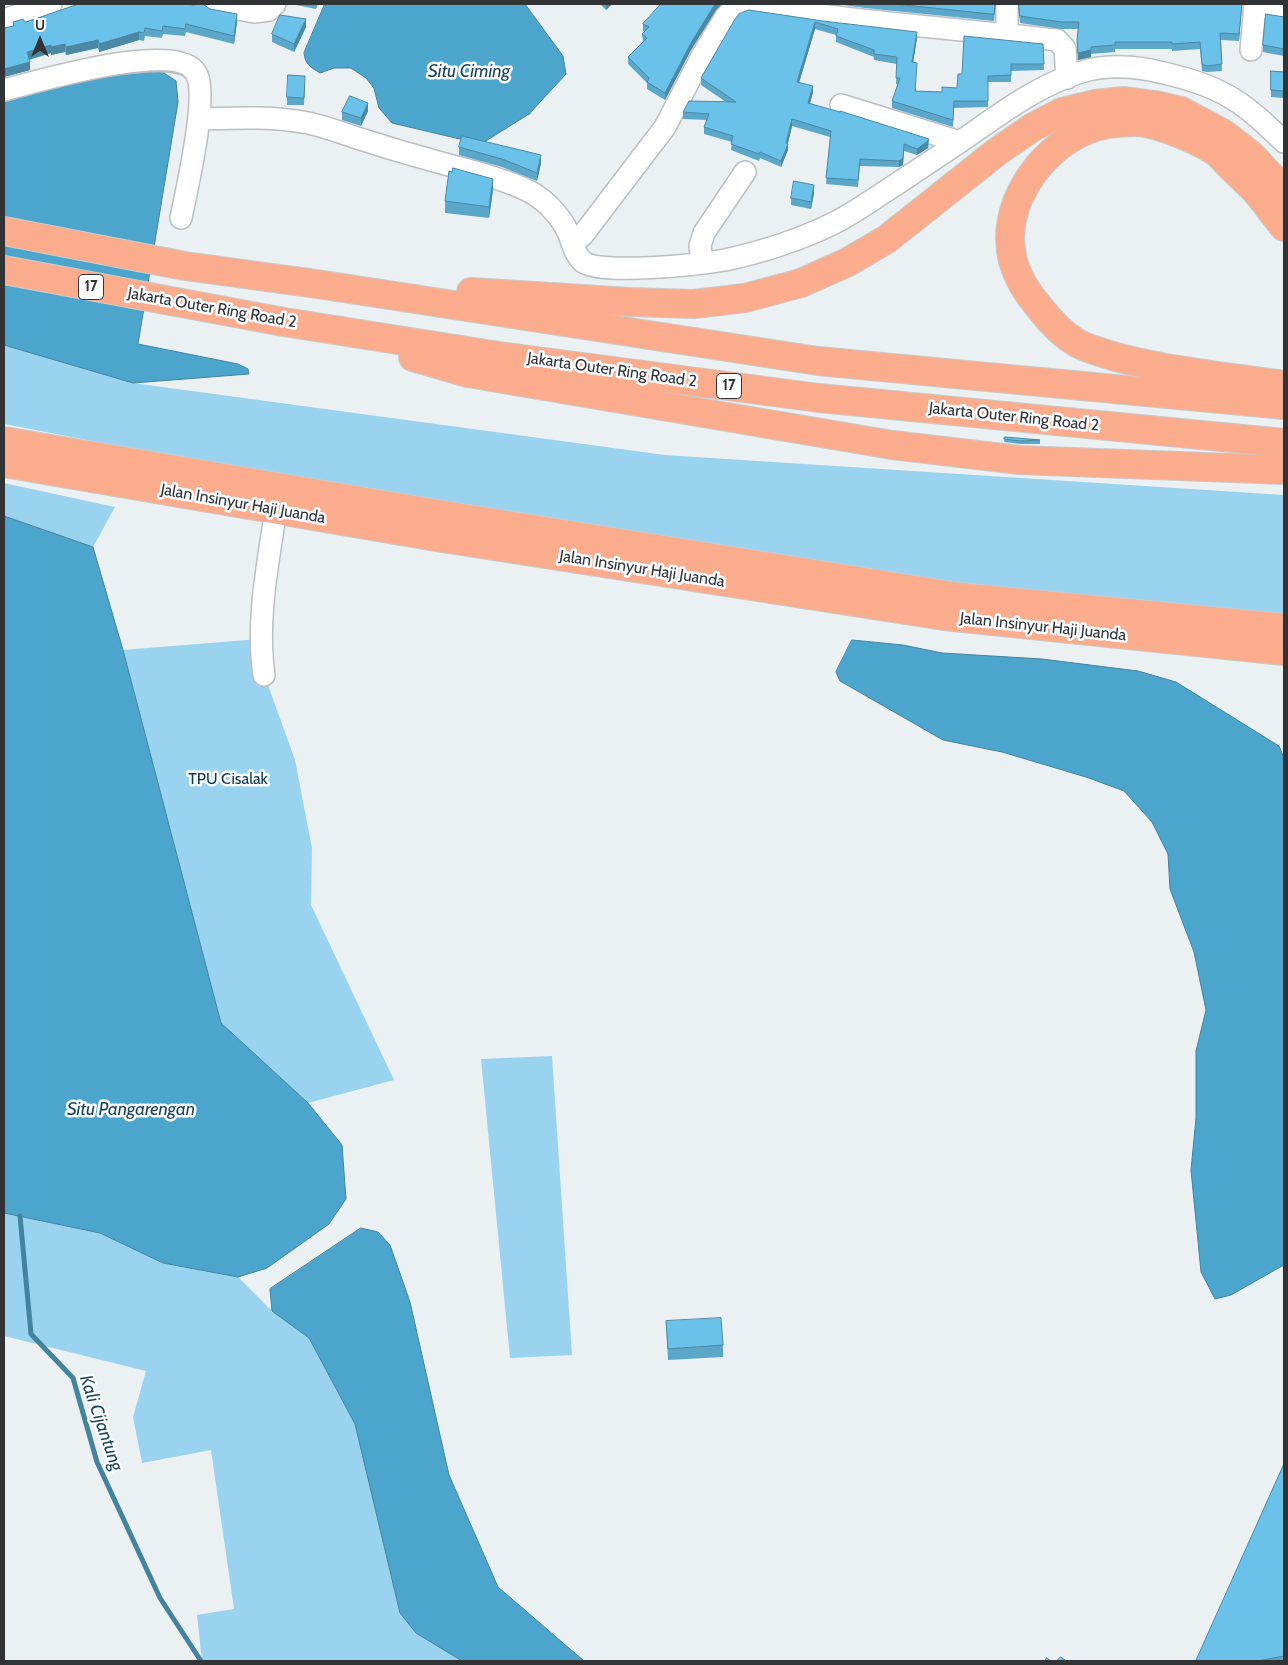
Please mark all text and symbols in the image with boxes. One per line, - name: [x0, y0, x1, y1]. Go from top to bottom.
- north arrow: [15, 15, 65, 65]
- text: U: [35, 16, 45, 34]
- water label: Situ Ciming: [428, 61, 510, 83]
- road number: 17: [78, 274, 104, 300]
- street label: Jakarta Outer Ring Road 2: [126, 284, 298, 332]
- street label: Jakarta Outer Ring Road 2: [526, 349, 698, 391]
- road number: 17: [716, 374, 742, 398]
- street label: Jakarta Outer Ring Road 2: [928, 399, 1100, 435]
- street label: Jalan Insinyur Haji Juanda: [159, 480, 327, 528]
- street label: Jalan Insinyur Haji Juanda: [558, 546, 726, 592]
- street label: Jalan Insinyur Haji Juanda: [959, 609, 1127, 645]
- park label: TPU Cisalak: [188, 769, 268, 789]
- water label: Situ Pangarengan: [67, 1099, 195, 1121]
- water label: Kali Cijantung: [74, 1372, 128, 1474]

